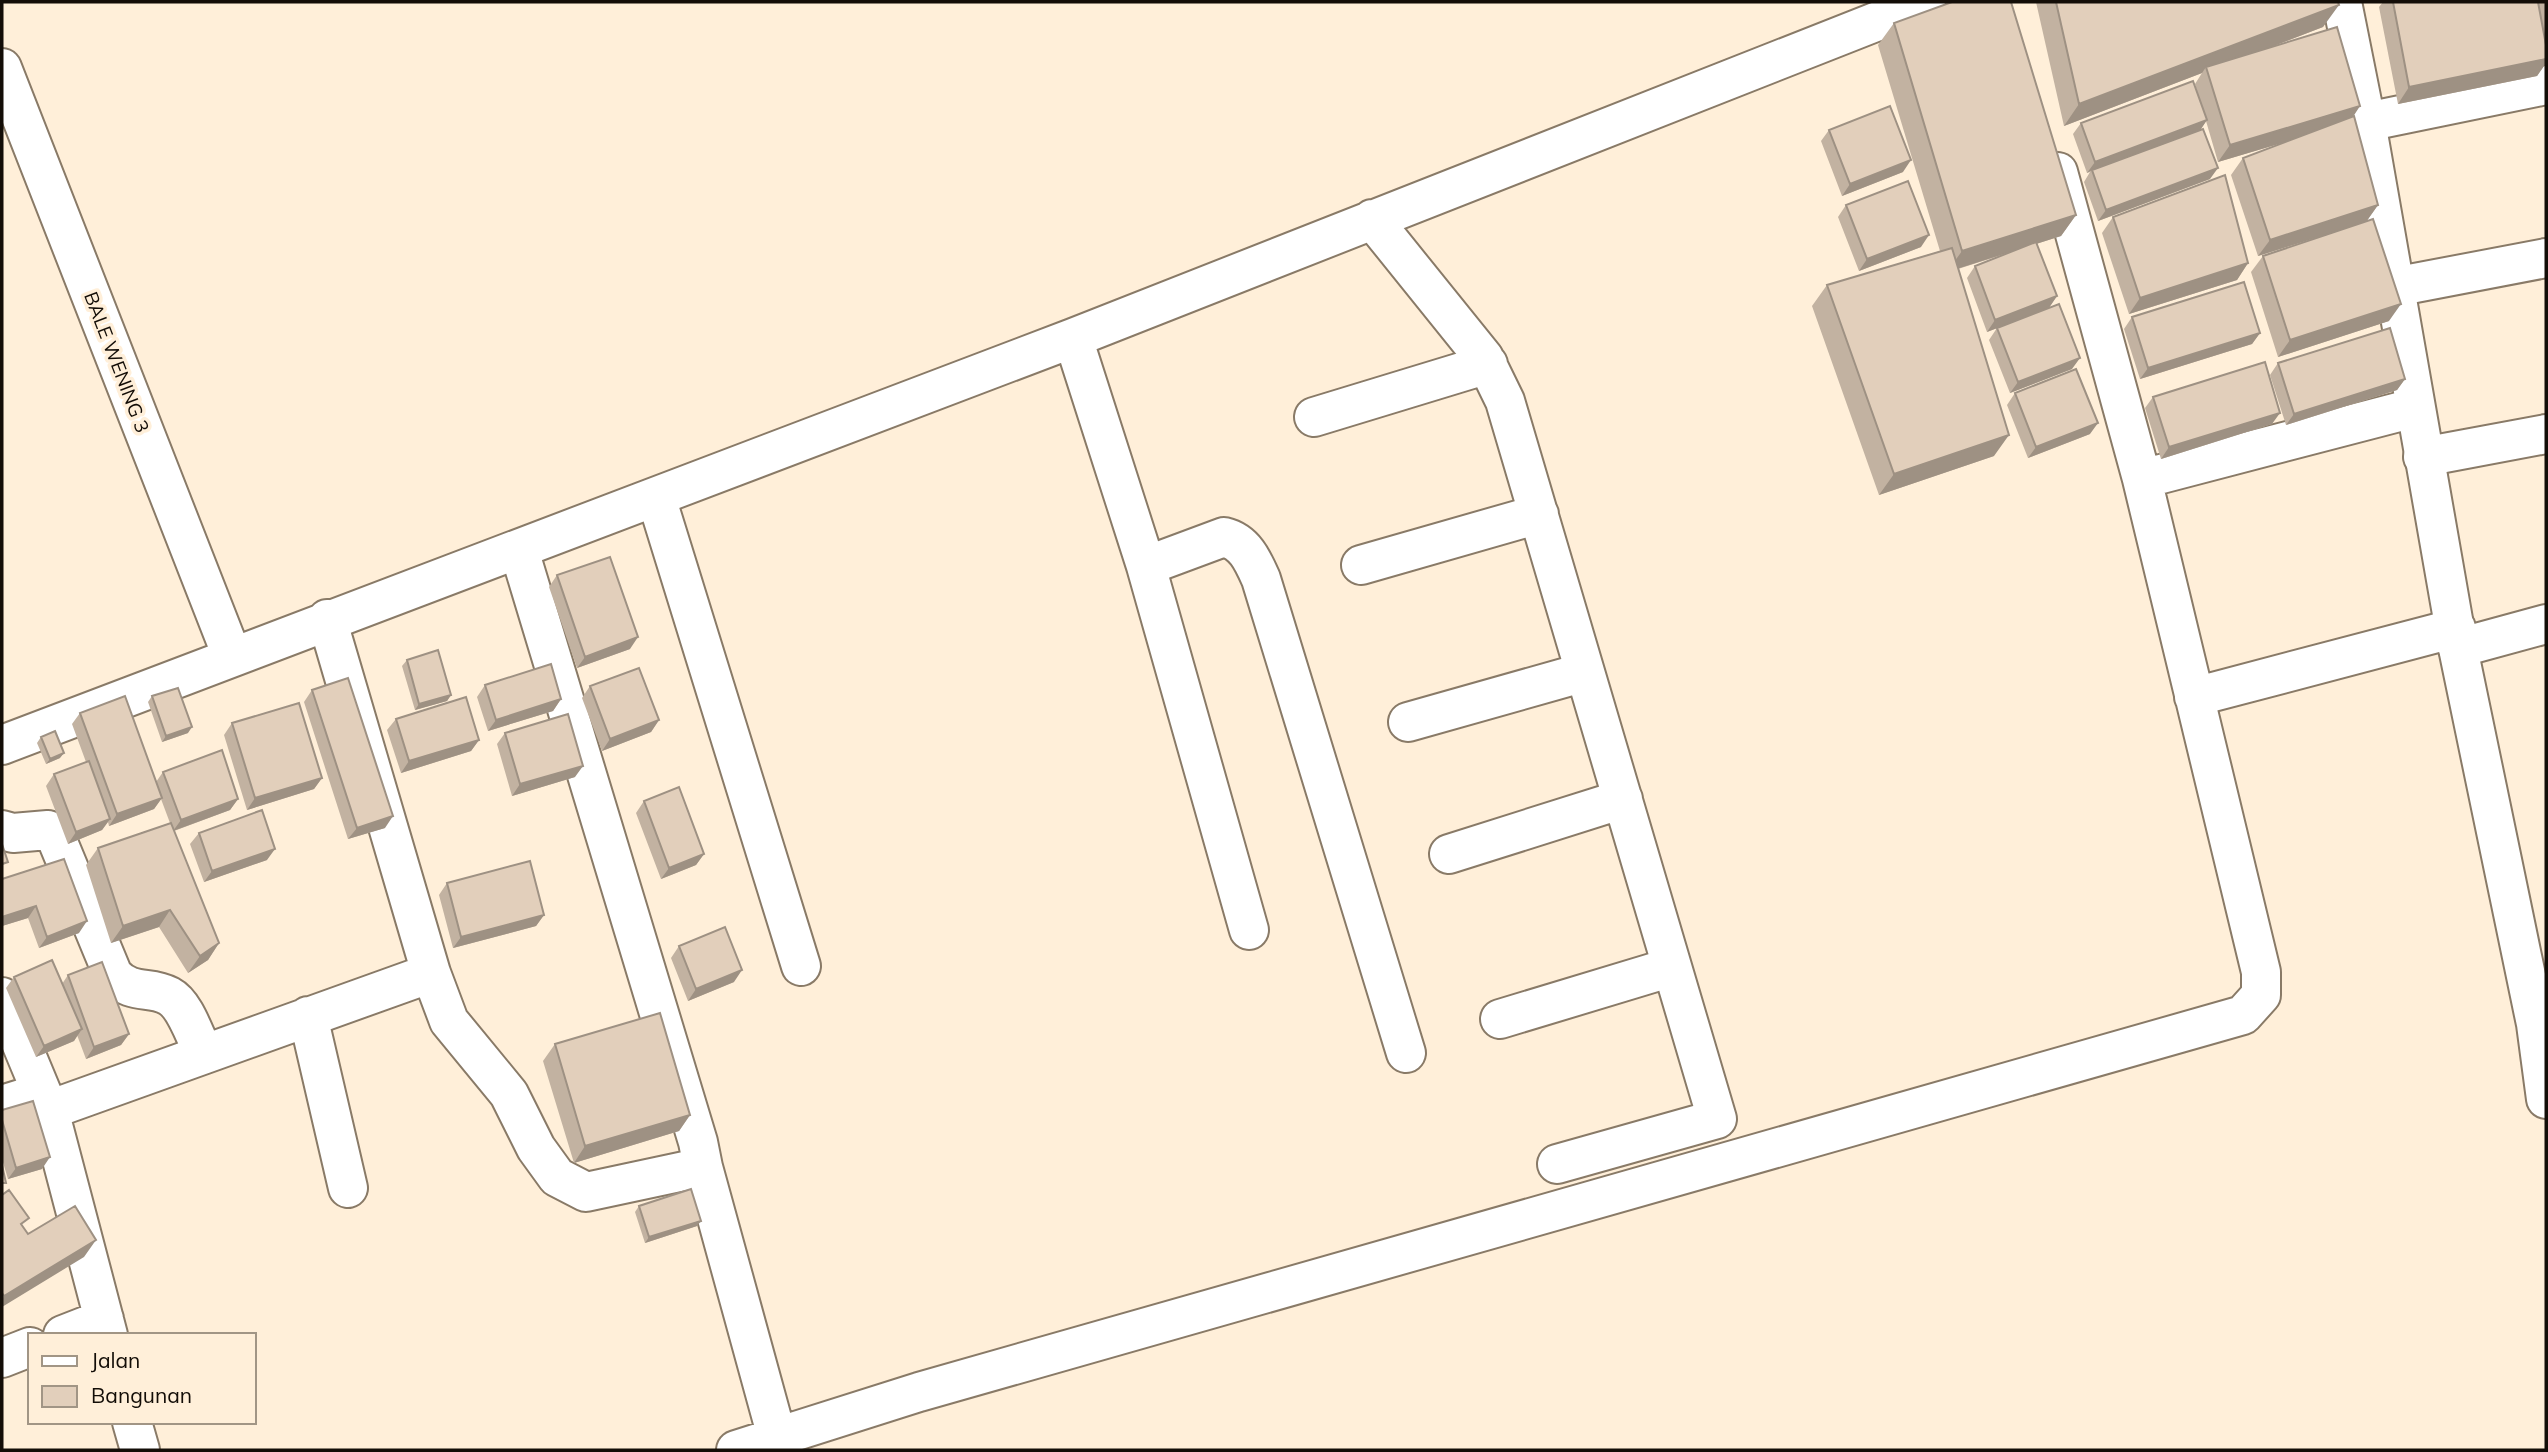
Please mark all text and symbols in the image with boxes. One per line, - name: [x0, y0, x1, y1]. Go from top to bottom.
- street label: BALE WENING 3: [79, 288, 155, 436]
- legend: [28, 1333, 256, 1424]
- text: Jalan: [91, 1347, 140, 1373]
- text: Bangunan: [91, 1382, 192, 1408]

